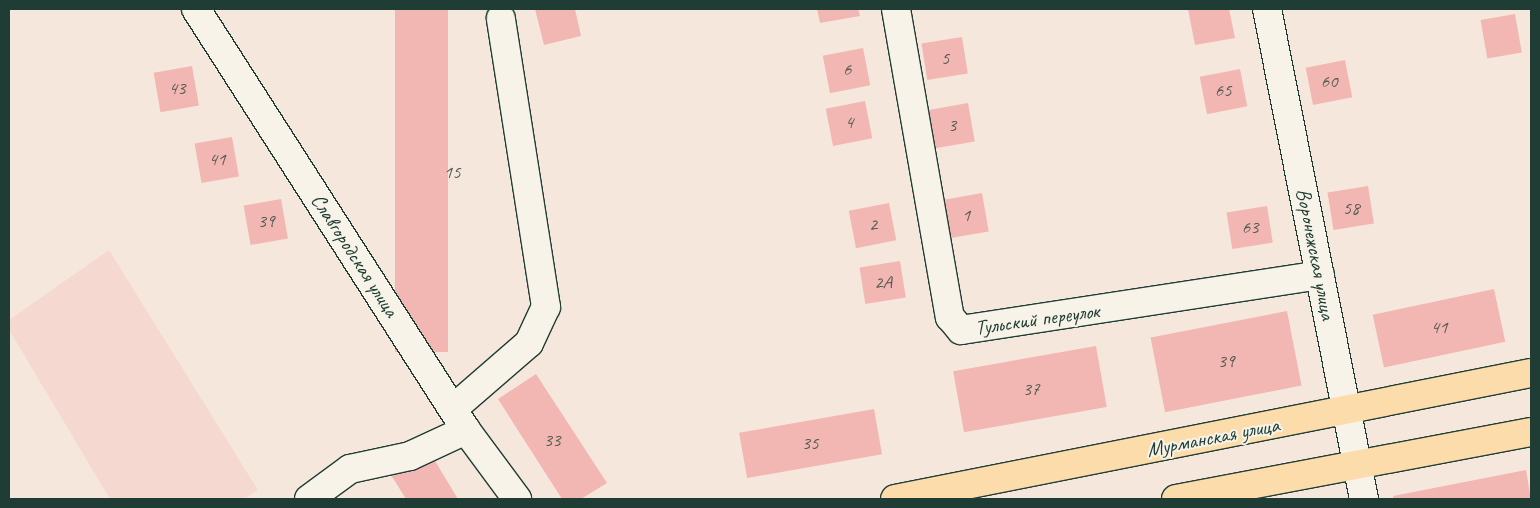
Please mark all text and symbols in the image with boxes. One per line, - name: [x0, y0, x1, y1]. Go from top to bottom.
- house number: 5: [941, 48, 949, 70]
- house number: 6: [843, 59, 851, 81]
- house number: 60: [1320, 71, 1338, 93]
- house number: 43: [168, 78, 186, 100]
- house number: 65: [1214, 80, 1232, 102]
- house number: 4: [845, 112, 853, 134]
- house number: 3: [948, 115, 956, 137]
- house number: 41: [208, 149, 226, 171]
- house number: 15: [443, 162, 461, 184]
- street label: Воронежская улица: [1291, 185, 1341, 323]
- street label: Славгородская улица: [305, 188, 405, 322]
- house number: 58: [1342, 198, 1360, 220]
- house number: 1: [962, 205, 970, 227]
- house number: 39: [257, 211, 275, 233]
- house number: 2: [869, 214, 877, 236]
- house number: 63: [1241, 217, 1259, 239]
- house number: 2А: [874, 272, 892, 294]
- street label: Тульский переулок: [973, 298, 1101, 340]
- house number: 41: [1430, 317, 1448, 339]
- house number: 39: [1217, 351, 1235, 373]
- house number: 37: [1022, 379, 1040, 401]
- street label: Мурманская улица: [1144, 412, 1282, 462]
- house number: 33: [543, 430, 561, 452]
- house number: 35: [801, 433, 819, 455]

